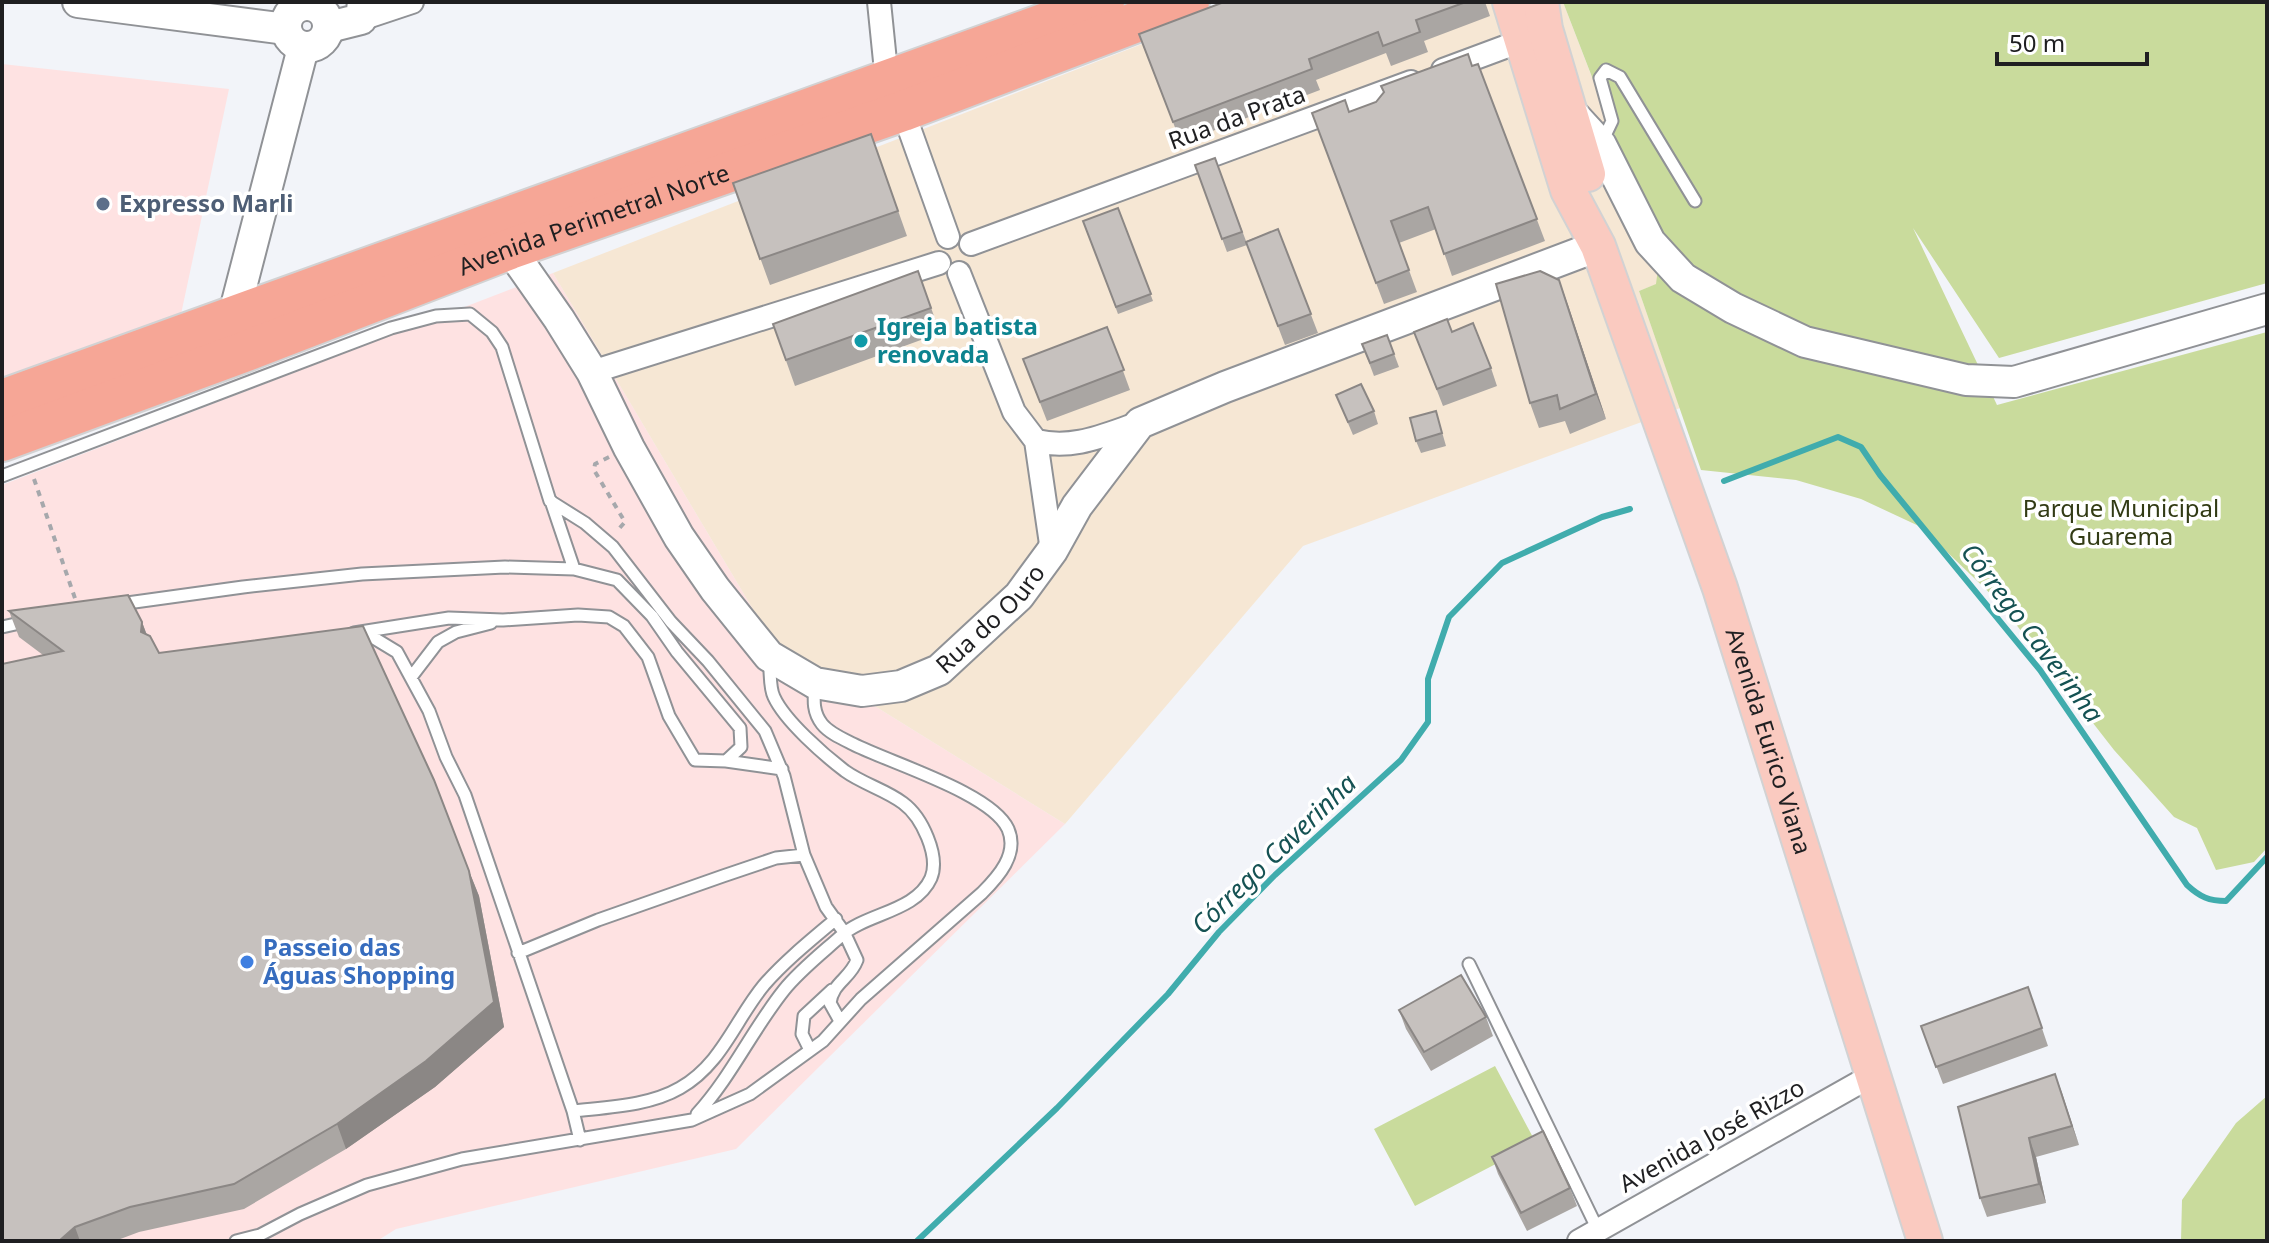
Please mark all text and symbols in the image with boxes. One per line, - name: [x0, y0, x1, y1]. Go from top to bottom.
- scale bar: [1997, 16, 2147, 66]
- text: 50 m: [2009, 26, 2065, 59]
- street label: Rua da Prata: [1163, 77, 1310, 157]
- street label: Avenida Perimetral Norte: [453, 155, 734, 282]
- place label: Expresso Marli: [119, 186, 293, 219]
- marker: Expresso Marli: [94, 195, 112, 213]
- place label: Igreja batista renovada: [877, 309, 1038, 370]
- marker: Igreja batista renovada: [852, 332, 870, 350]
- park label: Parque Municipal Guarema: [2023, 491, 2219, 552]
- water label: Córrego Caverinha: [1953, 535, 2112, 730]
- street label: Rua do Ouro: [928, 557, 1052, 680]
- street label: Avenida Eurico Viana: [1719, 623, 1821, 858]
- water label: Córrego Caverinha: [1183, 765, 1364, 941]
- place label: Passeio das Águas Shopping: [263, 930, 455, 991]
- marker: Passeio das Águas Shopping: [238, 953, 256, 971]
- street label: Avenida José Rizzo: [1613, 1070, 1810, 1199]

